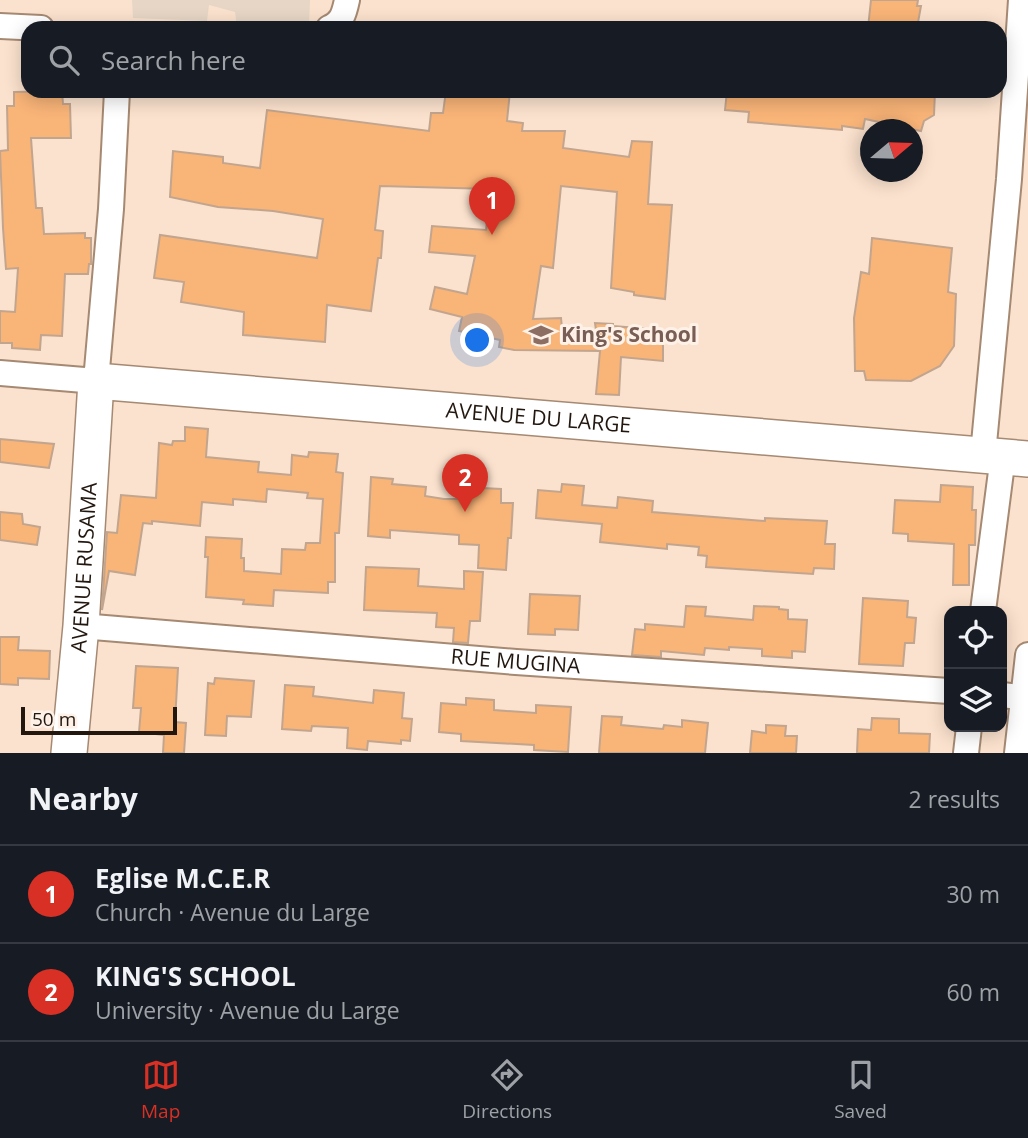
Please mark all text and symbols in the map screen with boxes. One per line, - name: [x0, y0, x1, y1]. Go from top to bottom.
- search box: [21, 21, 1007, 98]
- icon: search: [45, 41, 83, 79]
- text: Search here: [101, 42, 246, 78]
- north arrow: [860, 119, 923, 182]
- pin: 1: [469, 177, 515, 235]
- place label: King's School: [561, 320, 697, 348]
- school or university icon: King's School: [527, 321, 555, 349]
- your location: [460, 323, 494, 357]
- street label: AVENUE DU LARGE: [445, 395, 632, 439]
- pin: 2: [442, 454, 488, 512]
- street label: AVENUE RUSAMA: [64, 481, 103, 654]
- map controls: [944, 606, 1007, 732]
- button: locate: [944, 606, 1007, 669]
- street label: RUE MUGINA: [450, 642, 582, 679]
- button: layers: [944, 669, 1007, 732]
- scale bar: [21, 704, 177, 736]
- text: 50 m: [32, 706, 76, 732]
- text: Nearby: [28, 778, 138, 819]
- text: 2 results: [909, 783, 1000, 815]
- text: Eglise M.C.E.R: [95, 860, 270, 896]
- text: 1: [44, 878, 58, 910]
- text: 30 m: [946, 878, 1000, 910]
- text: Church · Avenue du Large: [95, 896, 370, 928]
- text: KING'S SCHOOL: [95, 958, 296, 994]
- text: 2: [44, 976, 58, 1008]
- text: 60 m: [946, 976, 1000, 1008]
- text: University · Avenue du Large: [95, 994, 400, 1026]
- tab: Map: [141, 1056, 180, 1124]
- tab: Directions: [462, 1056, 552, 1124]
- tab: Saved: [834, 1056, 887, 1124]

